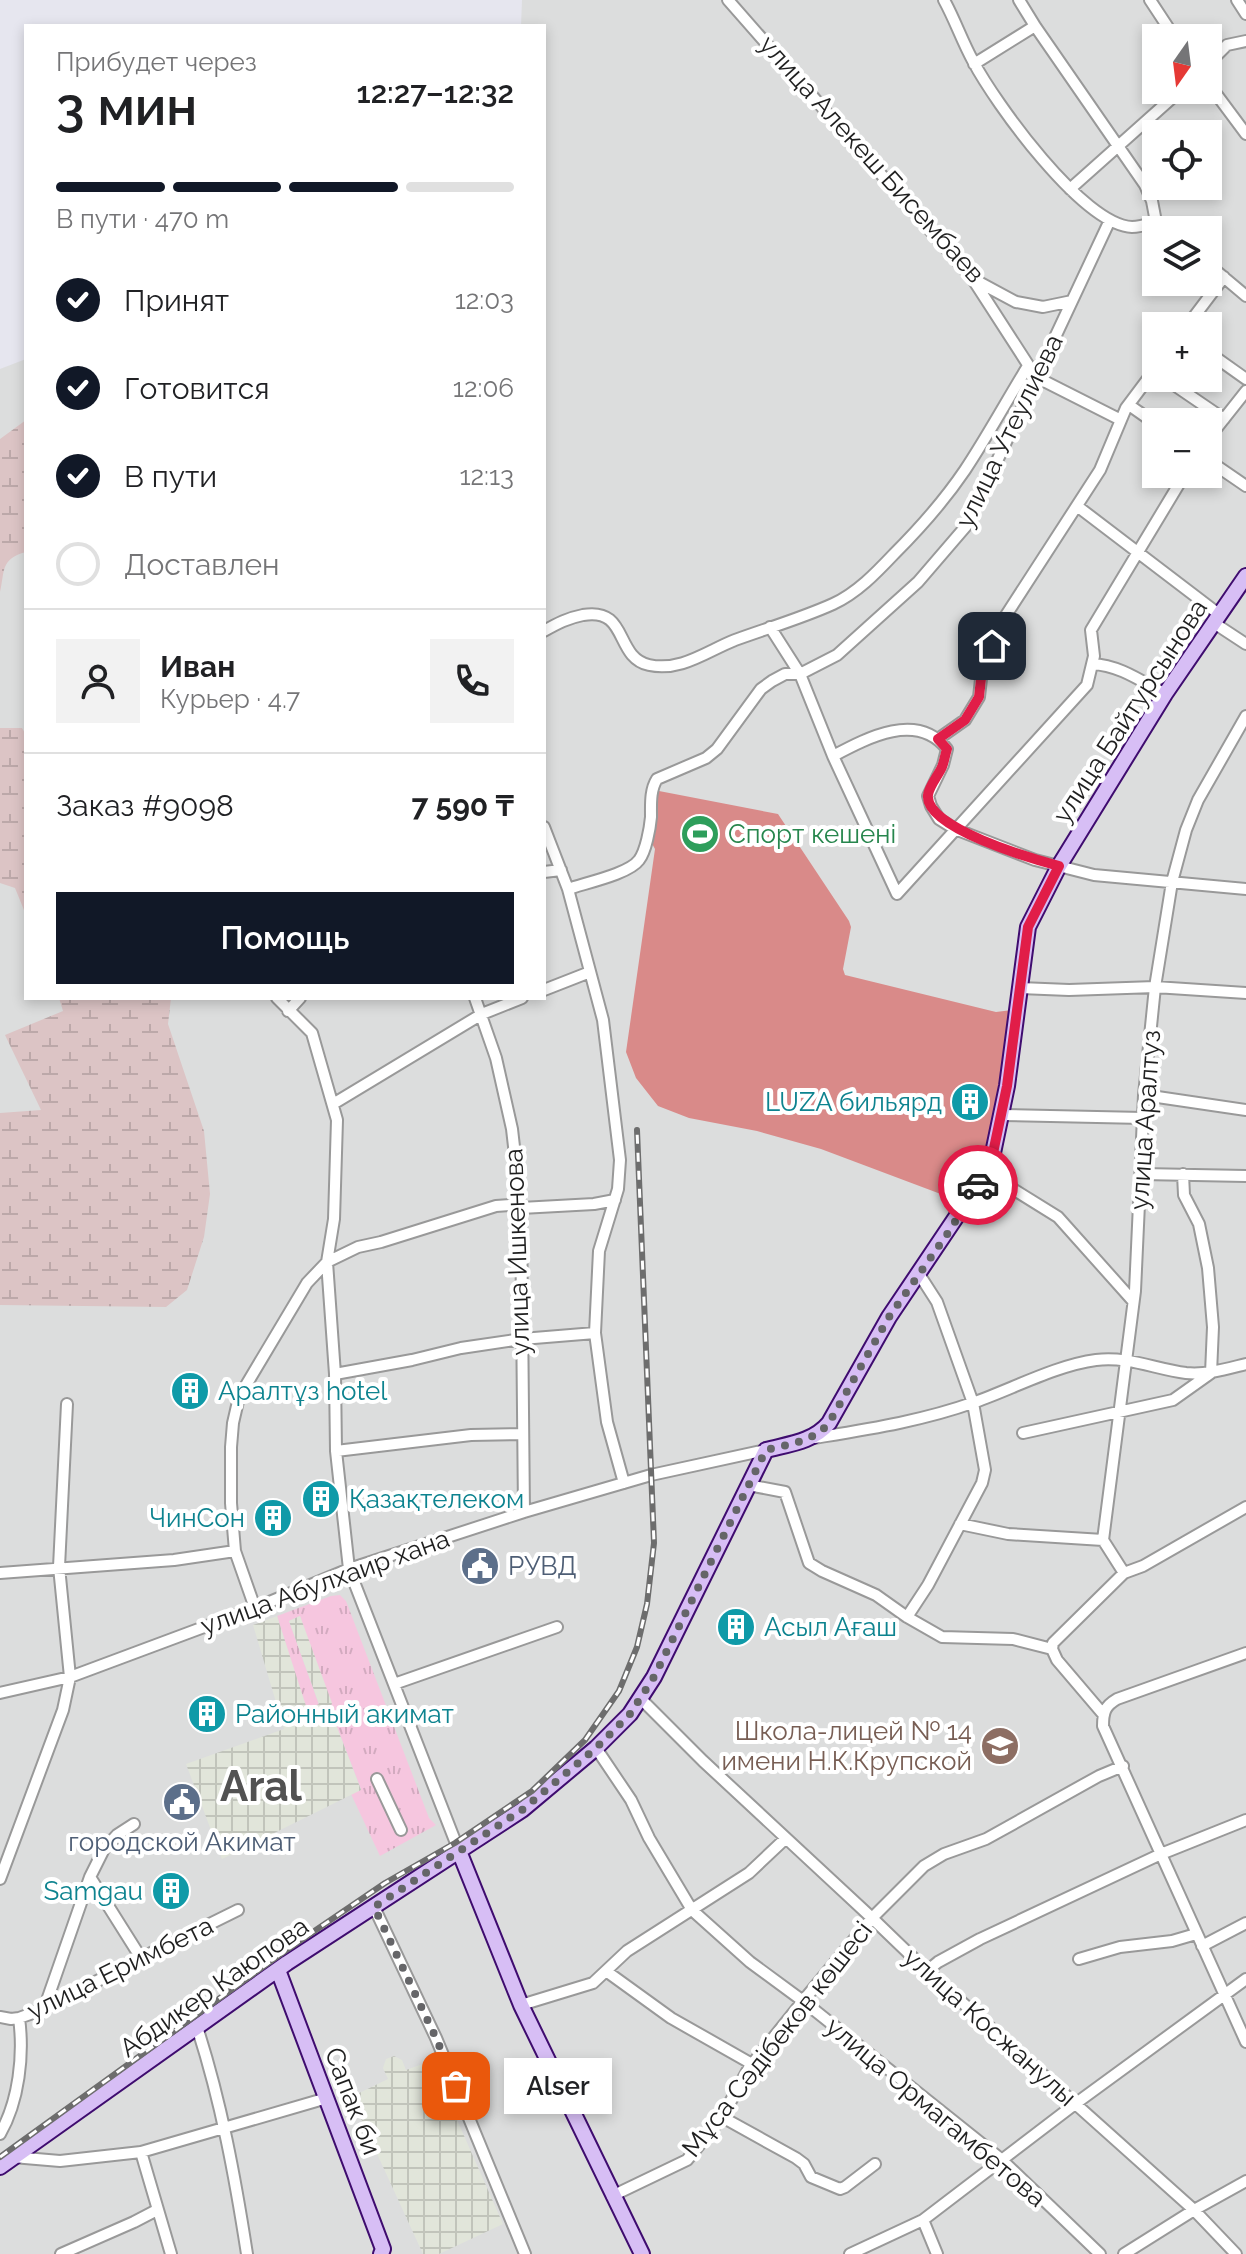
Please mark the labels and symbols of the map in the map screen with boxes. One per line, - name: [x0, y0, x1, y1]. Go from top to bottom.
- north arrow: [1142, 24, 1222, 104]
- street label: улица Алекеш Бисембаев: [753, 29, 991, 289]
- street label: улица Утеулиева: [949, 330, 1069, 532]
- street label: улица Байтурсынова: [1047, 594, 1213, 828]
- pin: [958, 612, 1026, 680]
- sports icon: Спорт кешені: [679, 813, 721, 855]
- place label: Спорт кешені: [728, 819, 896, 849]
- street label: улица Аралтуз: [1124, 1029, 1166, 1211]
- building icon: LUZA бильярд: [949, 1081, 991, 1123]
- place label: LUZA бильярд: [765, 1087, 942, 1117]
- courier: [938, 1145, 1018, 1225]
- street label: улица Ишкенова: [498, 1148, 536, 1356]
- building icon: Аралтұз hotel: [169, 1370, 211, 1412]
- place label: Аралтұз hotel: [218, 1376, 388, 1406]
- building icon: Қазақтелеком: [300, 1478, 342, 1520]
- place label: Қазақтелеком: [349, 1484, 524, 1514]
- building icon: ЧинСон: [252, 1497, 294, 1539]
- place label: ЧинСон: [149, 1503, 245, 1533]
- street label: улица Абулхаир хана: [197, 1523, 453, 1641]
- public building icon: РУВД: [459, 1545, 501, 1587]
- place label: РУВД: [508, 1551, 577, 1581]
- building icon: Асыл Ағаш: [715, 1606, 757, 1648]
- place label: Асыл Ағаш: [764, 1612, 897, 1642]
- building icon: Районный акимат: [186, 1693, 228, 1735]
- place label: Районный акимат: [235, 1699, 454, 1729]
- place label: Школа-лицей № 14 имени Н.К.Крупской: [721, 1716, 972, 1776]
- school or university icon: Школа-лицей № 14 имени Н.К.Крупской: [979, 1725, 1021, 1767]
- district label: Aral: [220, 1762, 303, 1811]
- public building icon: городской Акимат: [161, 1781, 203, 1823]
- place label: городской Акимат: [68, 1827, 296, 1857]
- building icon: Samgau: [150, 1870, 192, 1912]
- place label: Samgau: [43, 1876, 143, 1906]
- street label: улица Еримбета: [22, 1910, 218, 2026]
- street label: Абдикер Каюпова: [114, 1911, 314, 2063]
- street label: Мұса Сәдібеков көшесі: [676, 1915, 878, 2163]
- street label: улица Косжанулы: [898, 1942, 1082, 2112]
- street label: улица Ормагамбетова: [820, 2011, 1052, 2213]
- street label: Сапак би: [319, 2043, 387, 2159]
- pin: [422, 2052, 490, 2120]
- callout: Alser: [504, 2058, 612, 2114]

